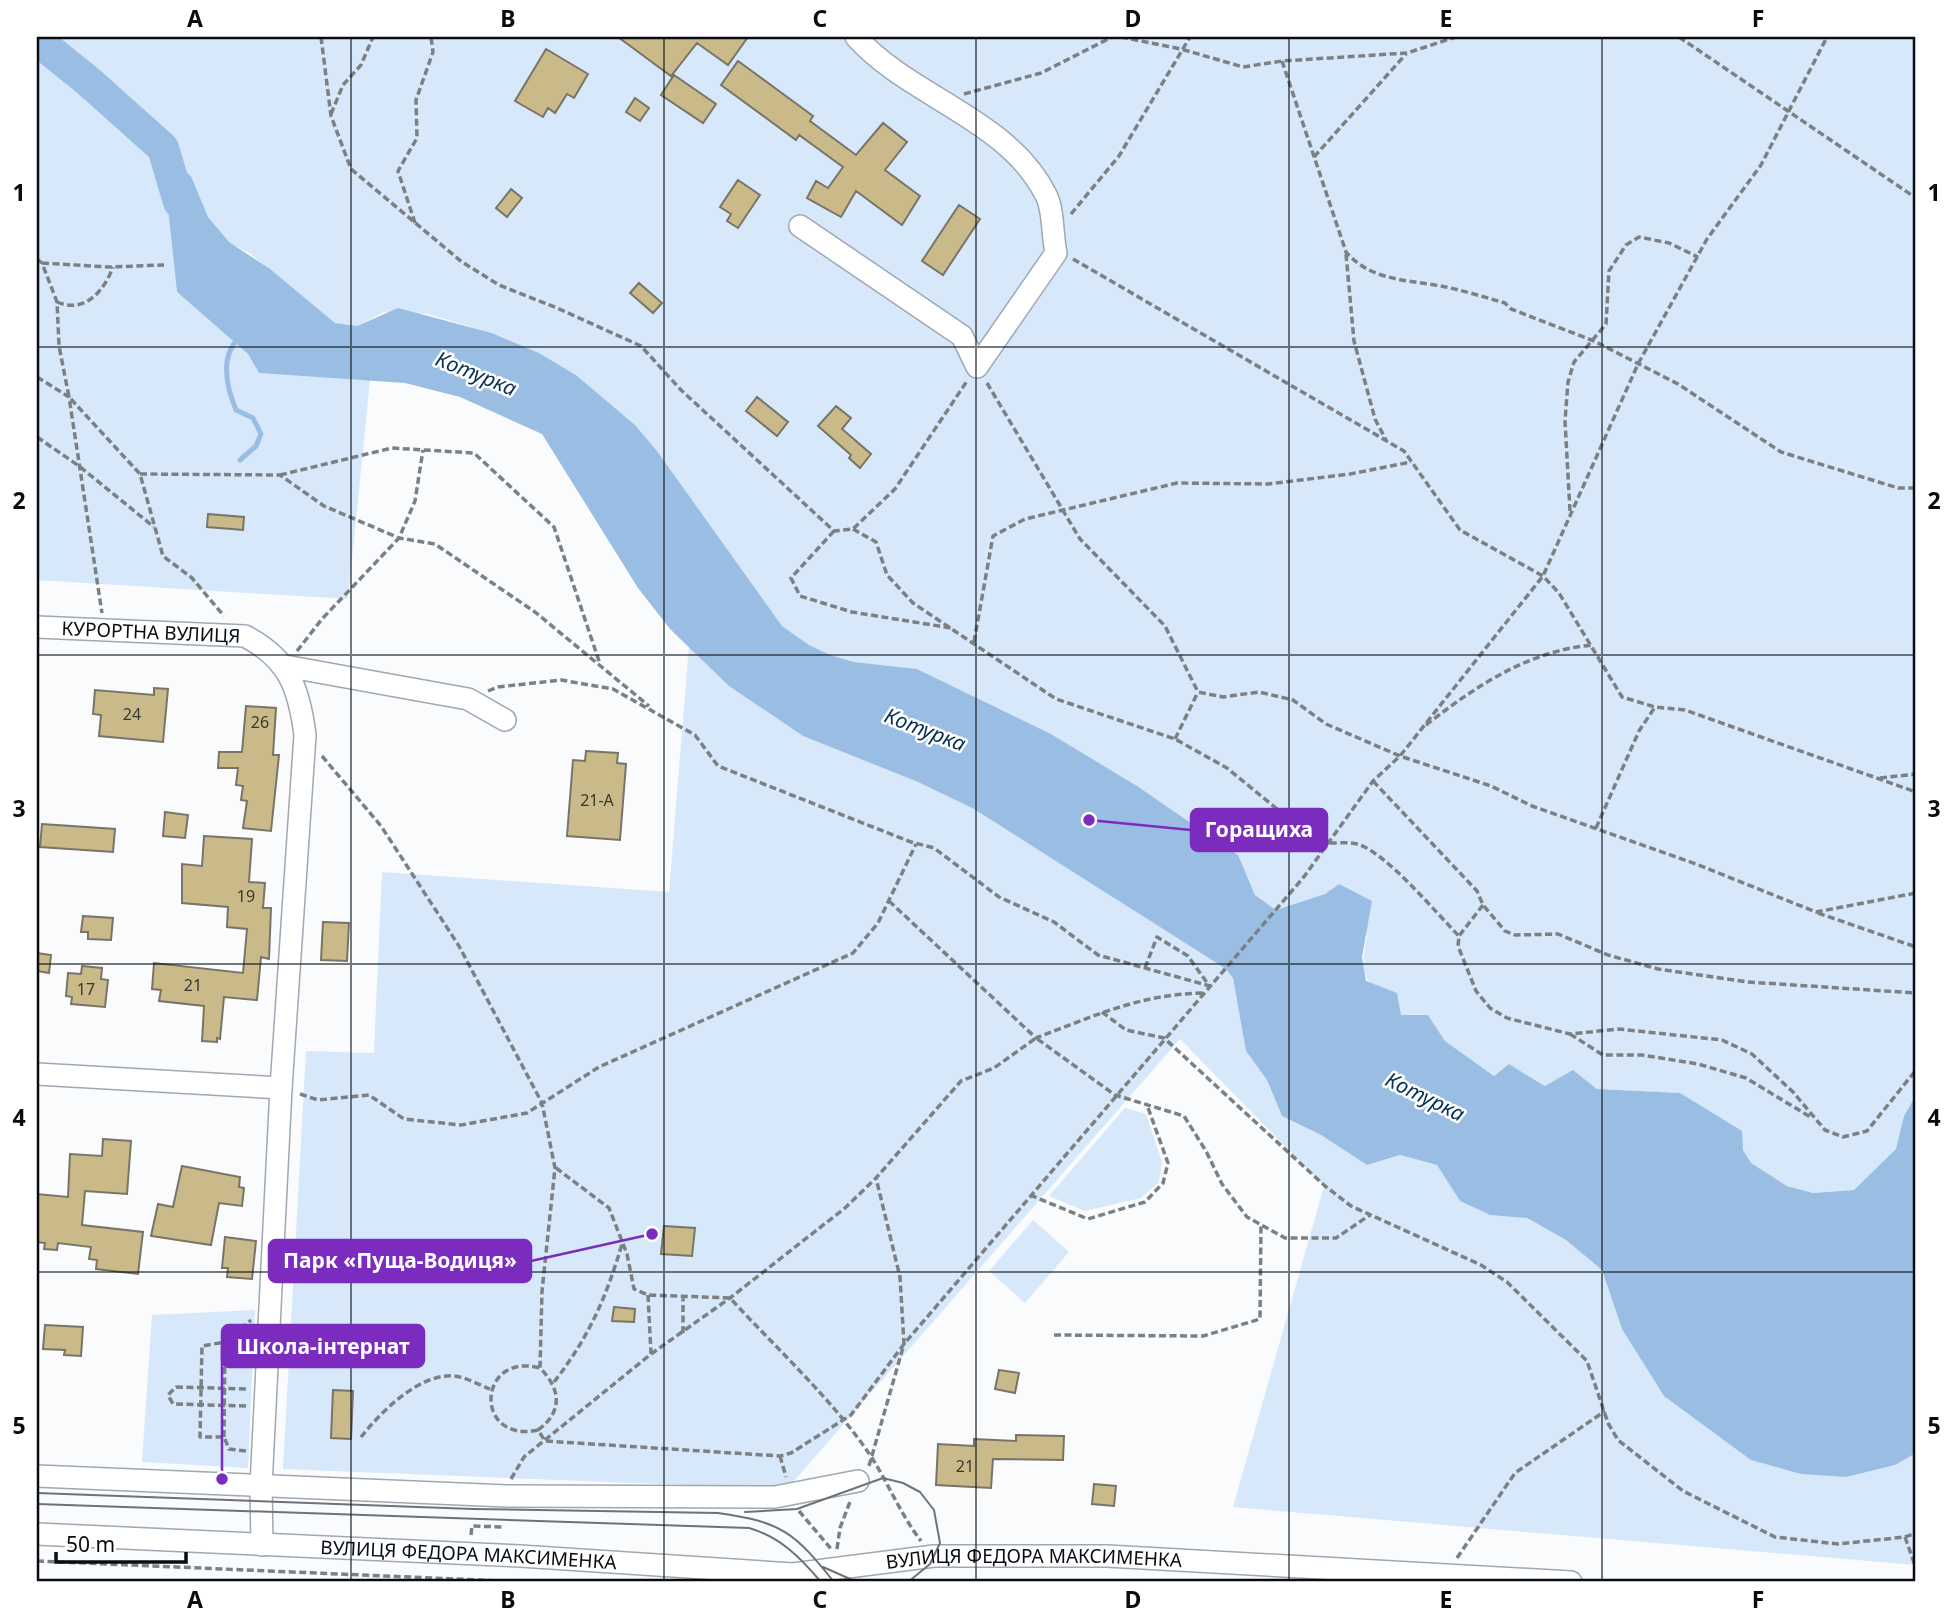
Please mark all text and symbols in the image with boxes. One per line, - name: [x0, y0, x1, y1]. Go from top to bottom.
- text: A: [187, 2, 203, 34]
- text: B: [500, 2, 516, 34]
- text: C: [813, 2, 828, 34]
- text: D: [1125, 2, 1141, 34]
- text: E: [1440, 2, 1452, 34]
- text: F: [1752, 2, 1764, 34]
- text: 1: [12, 176, 26, 208]
- text: 1: [1927, 176, 1941, 208]
- water label: Котурка: [432, 344, 521, 402]
- text: 2: [12, 484, 26, 516]
- text: 2: [1927, 484, 1941, 516]
- street label: КУРОРТНА ВУЛИЦЯ: [61, 615, 241, 649]
- water label: Котурка: [881, 701, 970, 757]
- house number: 24: [123, 703, 141, 725]
- house number: 26: [251, 711, 269, 733]
- house number: 21-А: [580, 789, 615, 811]
- text: 3: [12, 792, 26, 824]
- text: 3: [1927, 792, 1941, 824]
- callout: Горащиха: [1191, 809, 1327, 851]
- text: Горащиха: [1205, 815, 1313, 843]
- house number: 19: [237, 885, 255, 907]
- house number: 21: [184, 974, 202, 996]
- house number: 17: [77, 978, 95, 1000]
- water label: Котурка: [1381, 1065, 1470, 1127]
- text: 4: [12, 1101, 26, 1133]
- text: 4: [1927, 1101, 1941, 1133]
- callout: Парк «Пуща-Водиця»: [269, 1240, 531, 1282]
- text: Парк «Пуща-Водиця»: [283, 1246, 517, 1274]
- callout: Школа-інтернат: [222, 1325, 424, 1367]
- text: Школа-інтернат: [236, 1332, 410, 1360]
- text: 5: [12, 1409, 26, 1441]
- text: 5: [1927, 1409, 1941, 1441]
- house number: 21: [956, 1455, 974, 1477]
- scale bar: [56, 1521, 186, 1565]
- text: 50 m: [66, 1530, 115, 1558]
- street label: ВУЛИЦЯ ФЕДОРА МАКСИМЕНКА: [320, 1534, 618, 1575]
- street label: ВУЛИЦЯ ФЕДОРА МАКСИМЕНКА: [884, 1543, 1184, 1575]
- text: A: [187, 1583, 203, 1615]
- text: B: [500, 1583, 516, 1615]
- text: C: [813, 1583, 828, 1615]
- text: D: [1125, 1583, 1141, 1615]
- text: E: [1440, 1583, 1452, 1615]
- text: F: [1752, 1583, 1764, 1615]

